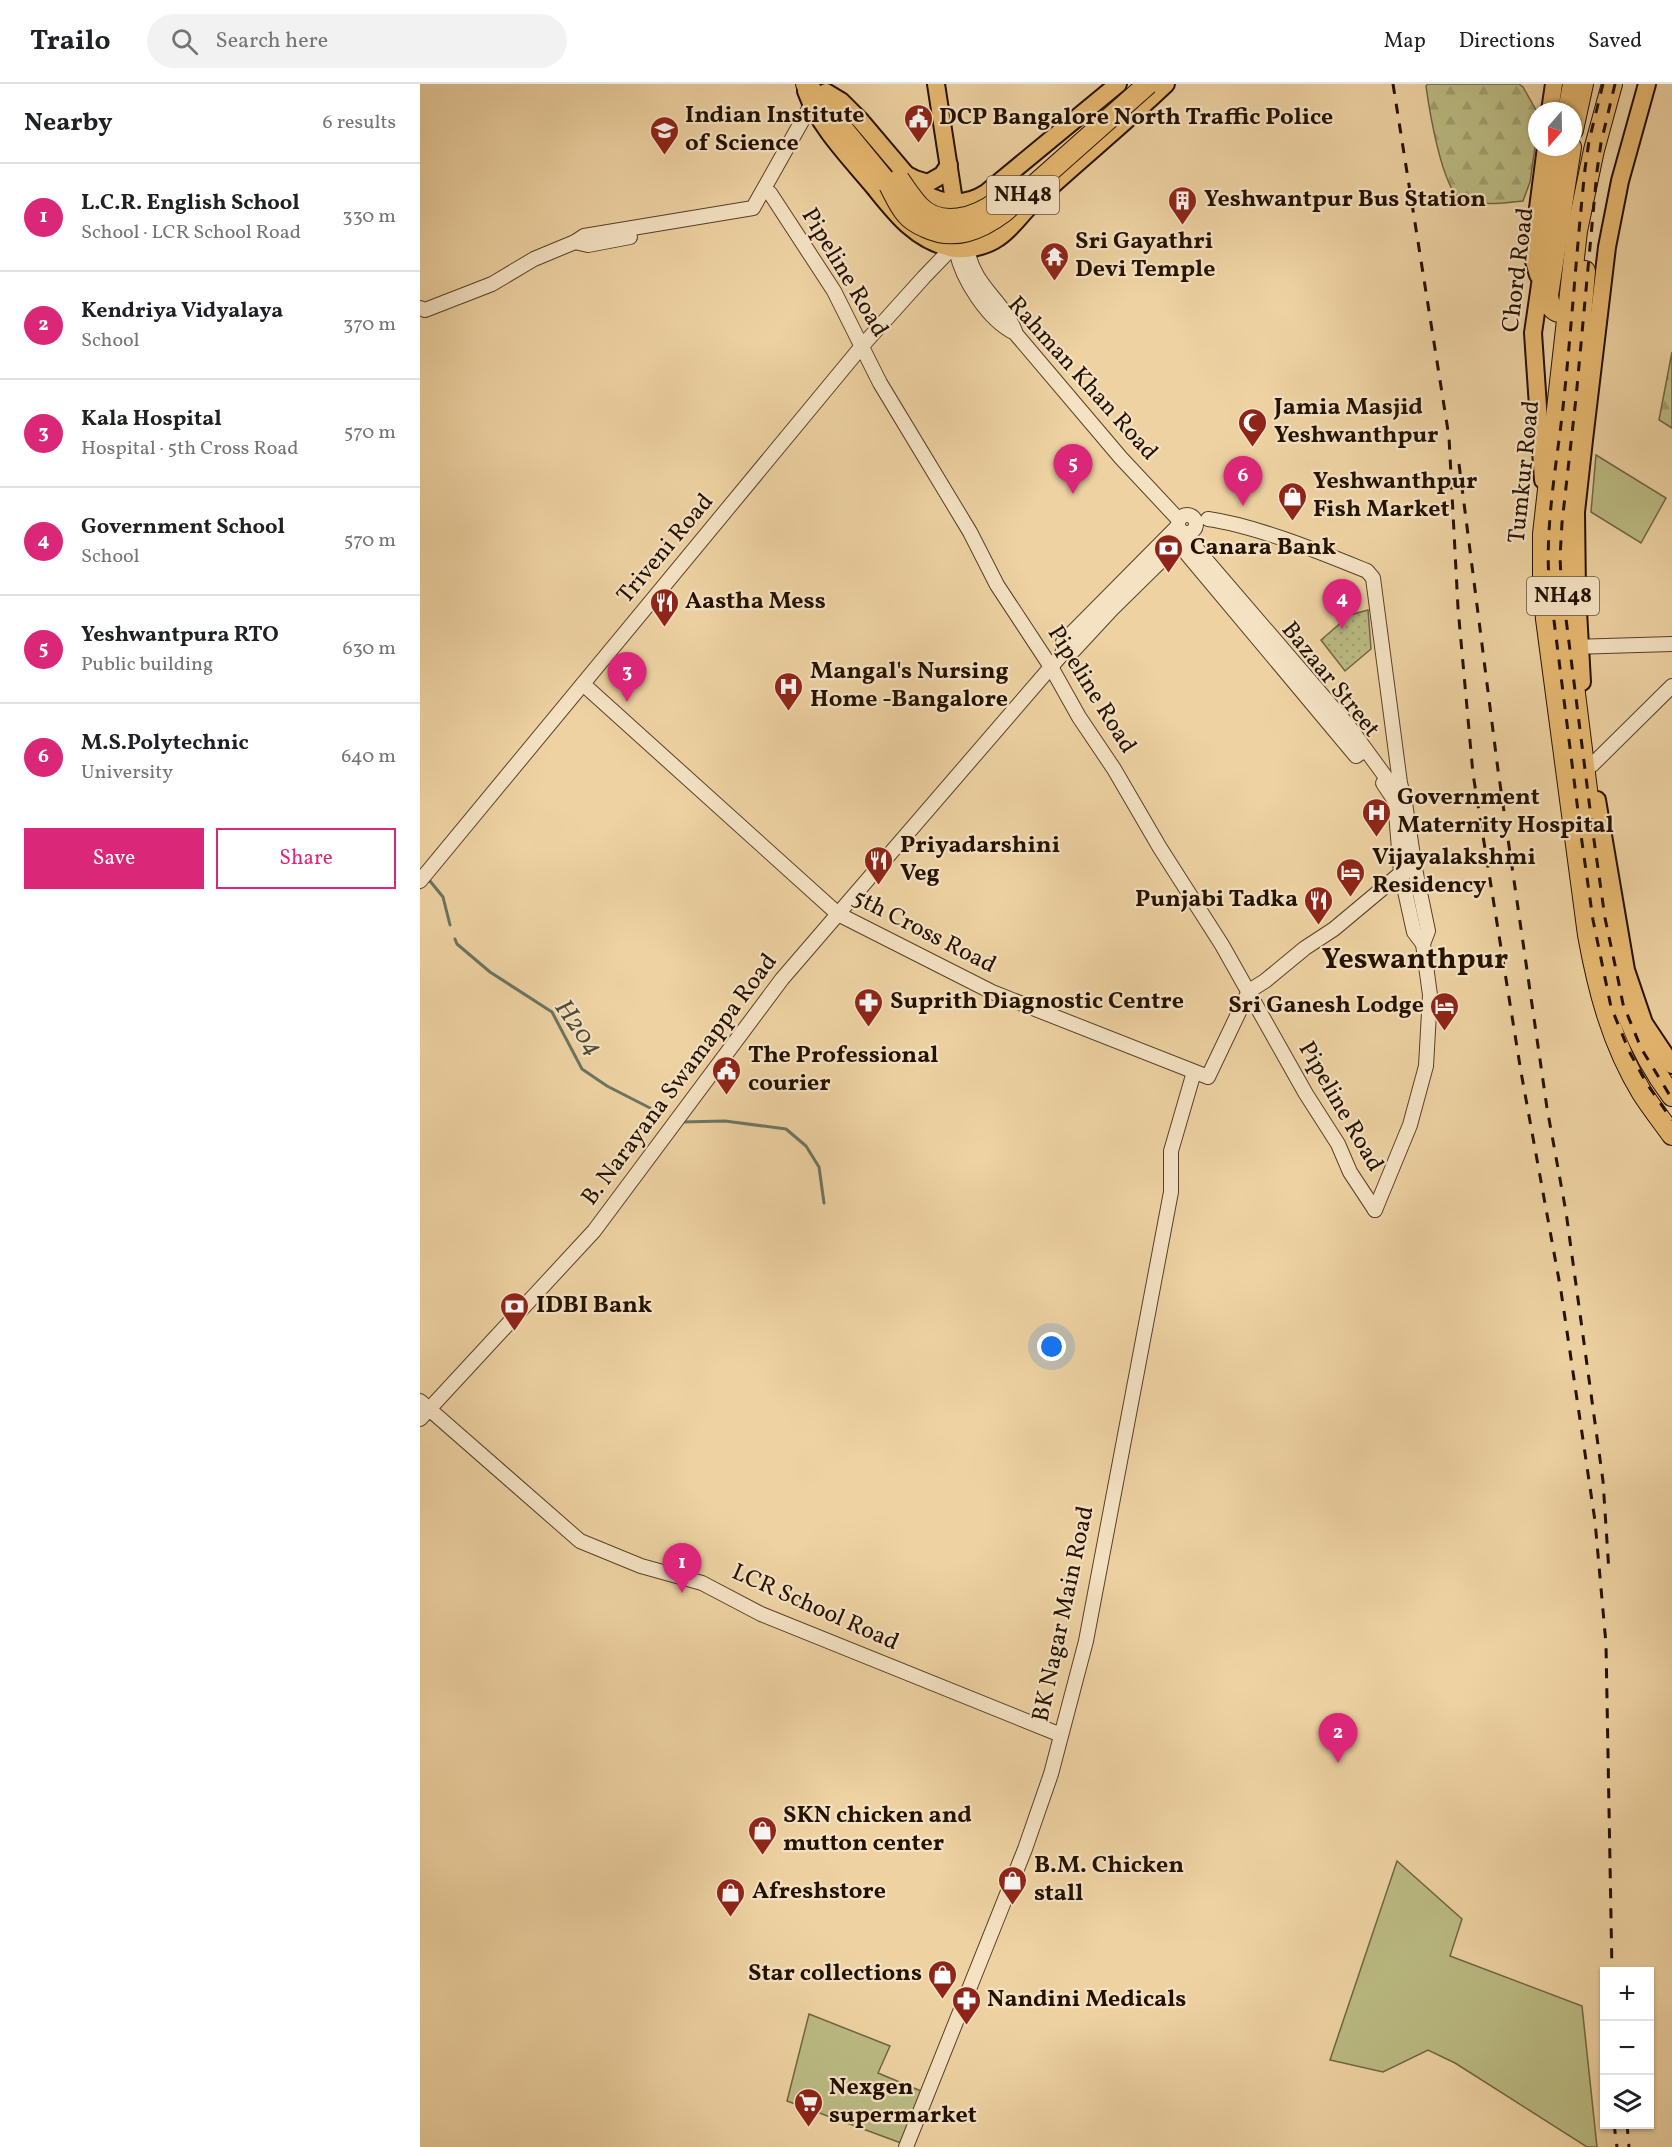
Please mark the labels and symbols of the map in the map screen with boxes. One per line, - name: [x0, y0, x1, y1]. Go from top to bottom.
- place label: Indian Institute of Science: [685, 99, 865, 161]
- place label: DCP Bangalore North Traffic Police: [939, 101, 1333, 135]
- public building icon: DCP Bangalore North Traffic Police: [902, 102, 934, 144]
- north arrow: [1528, 102, 1582, 156]
- school or university icon: Indian Institute of Science: [648, 114, 680, 156]
- road number: NH48: [987, 176, 1059, 214]
- place label: Yeshwantpur Bus Station: [1204, 183, 1486, 217]
- building icon: Yeshwantpur Bus Station: [1167, 184, 1199, 226]
- street label: Pipeline Road: [792, 202, 896, 344]
- street label: Chord Road: [1494, 206, 1544, 334]
- place label: Sri Gayathri Devi Temple: [1075, 225, 1216, 287]
- temple icon: Sri Gayathri Devi Temple: [1038, 240, 1070, 282]
- street label: Rahman Khan Road: [999, 289, 1165, 469]
- place label: Jamia Masjid Yeshwanthpur: [1273, 391, 1439, 453]
- street label: Tumkur Road: [1501, 399, 1549, 545]
- mosque icon: Jamia Masjid Yeshwanthpur: [1237, 406, 1269, 448]
- pin: 5: [1054, 444, 1092, 494]
- pin: 6: [1224, 456, 1262, 506]
- place label: Yeshwanthpur Fish Market: [1313, 465, 1478, 527]
- shop icon: Yeshwanthpur Fish Market: [1276, 480, 1308, 522]
- street label: Triveni Road: [610, 486, 722, 612]
- place label: Canara Bank: [1190, 531, 1337, 565]
- bank icon: Canara Bank: [1153, 532, 1185, 574]
- road number: NH48: [1527, 577, 1599, 615]
- pin: 4: [1322, 580, 1362, 629]
- place label: Aastha Mess: [685, 585, 826, 619]
- restaurant icon: Aastha Mess: [648, 586, 680, 628]
- street label: Bazaar Street: [1273, 615, 1387, 745]
- street label: Pipeline Road: [1038, 619, 1144, 761]
- pin: 3: [608, 652, 646, 702]
- place label: Mangal's Nursing Home -Bangalore: [810, 655, 1009, 717]
- hospital icon: Mangal's Nursing Home -Bangalore: [773, 670, 805, 712]
- place label: Government Maternity Hospital: [1397, 781, 1614, 843]
- hospital icon: Government Maternity Hospital: [1360, 796, 1392, 838]
- place label: Priyadarshini Veg: [900, 829, 1060, 891]
- place label: Vijayalakshmi Residency: [1372, 841, 1536, 903]
- restaurant icon: Priyadarshini Veg: [863, 844, 895, 886]
- hotel icon: Vijayalakshmi Residency: [1335, 856, 1367, 898]
- street label: 5th Cross Road: [846, 881, 1002, 983]
- place label: Punjabi Tadka: [1135, 883, 1298, 917]
- restaurant icon: Punjabi Tadka: [1303, 884, 1335, 926]
- district label: Yeswanthpur: [1322, 939, 1508, 981]
- street label: B. Narayana Swamappa Road: [574, 947, 786, 1213]
- place label: Suprith Diagnostic Centre: [890, 985, 1184, 1019]
- pharmacy icon: Suprith Diagnostic Centre: [853, 986, 885, 1028]
- place label: Sri Ganesh Lodge: [1228, 989, 1424, 1023]
- hotel icon: Sri Ganesh Lodge: [1429, 990, 1461, 1032]
- water label: H204: [545, 992, 611, 1064]
- street label: Pipeline Road: [1289, 1036, 1391, 1178]
- place label: The Professional courier: [748, 1039, 938, 1101]
- public building icon: The Professional courier: [711, 1054, 743, 1096]
- place label: IDBI Bank: [536, 1289, 653, 1323]
- bank icon: IDBI Bank: [499, 1290, 531, 1332]
- your location: [1037, 1332, 1066, 1361]
- street label: BK Nagar Main Road: [1025, 1503, 1103, 1725]
- pin: 1: [662, 1544, 702, 1593]
- street label: LCR School Road: [726, 1556, 904, 1660]
- pin: 2: [1318, 1714, 1358, 1763]
- place label: SKN chicken and mutton center: [783, 1799, 972, 1861]
- shop icon: SKN chicken and mutton center: [746, 1814, 778, 1856]
- place label: B.M. Chicken stall: [1034, 1849, 1184, 1911]
- shop icon: B.M. Chicken stall: [997, 1864, 1029, 1906]
- place label: Afreshstore: [752, 1875, 886, 1909]
- shop icon: Afreshstore: [715, 1876, 747, 1918]
- place label: Star collections: [748, 1957, 922, 1991]
- shop icon: Star collections: [927, 1958, 959, 2000]
- place label: Nandini Medicals: [987, 1983, 1186, 2017]
- pharmacy icon: Nandini Medicals: [950, 1984, 982, 2026]
- place label: Nexgen supermarket: [829, 2071, 977, 2133]
- supermarket icon: Nexgen supermarket: [792, 2086, 824, 2128]

